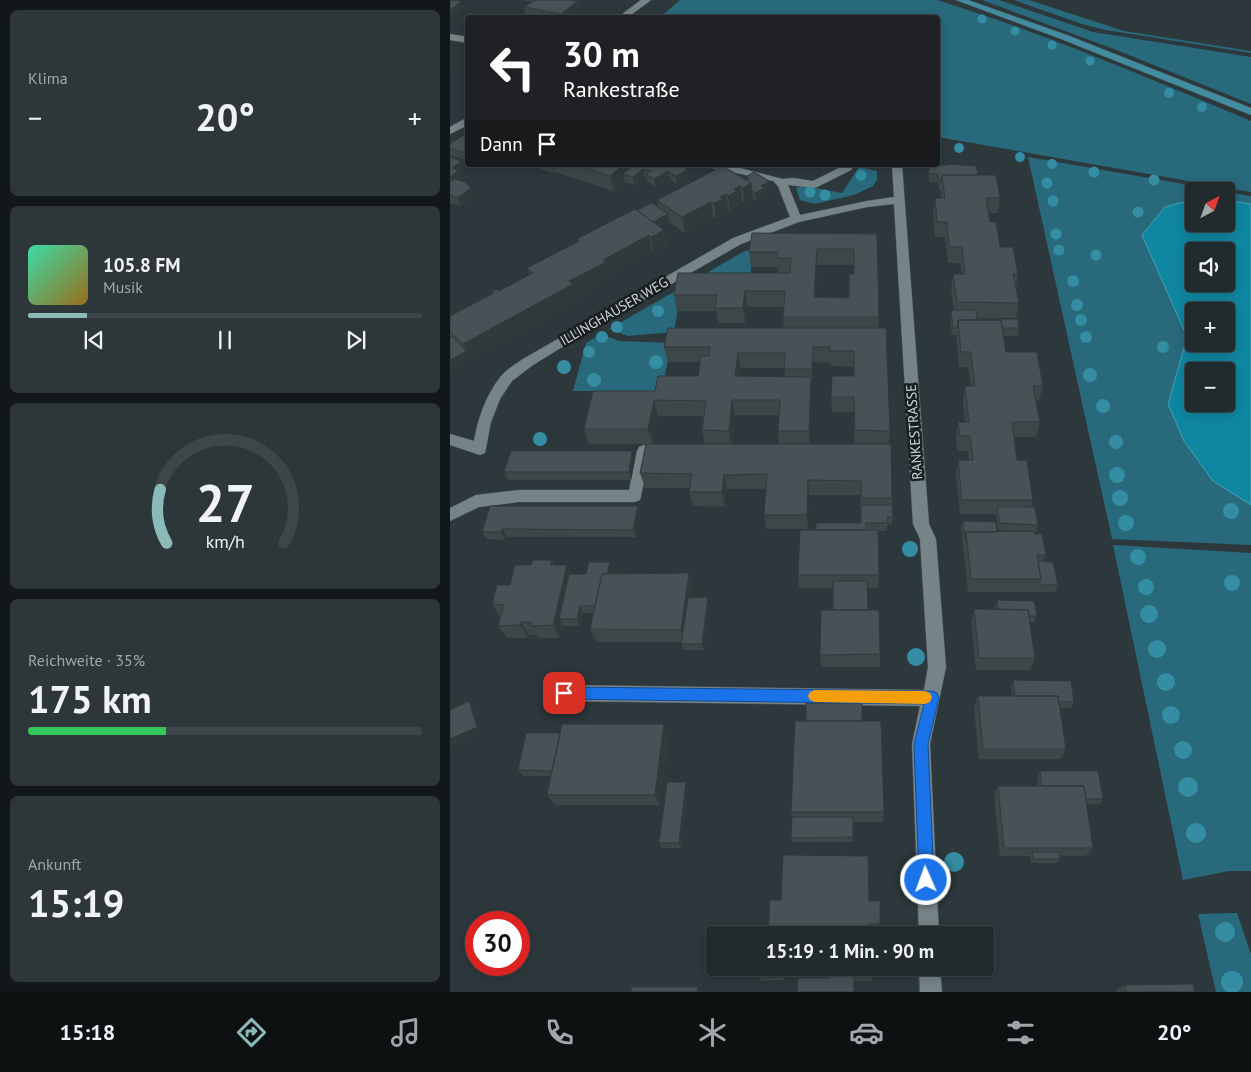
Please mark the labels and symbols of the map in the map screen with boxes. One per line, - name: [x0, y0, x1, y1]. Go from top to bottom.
- north arrow: [1185, 182, 1235, 232]
- street label: ILLINGHAUSER WEG: [557, 273, 671, 349]
- street label: RANKESTRASSE: [902, 384, 926, 480]
- pin: [543, 672, 585, 714]
- position arrow: [899, 853, 951, 905]
- speed limit sign: 30: [465, 911, 530, 976]

